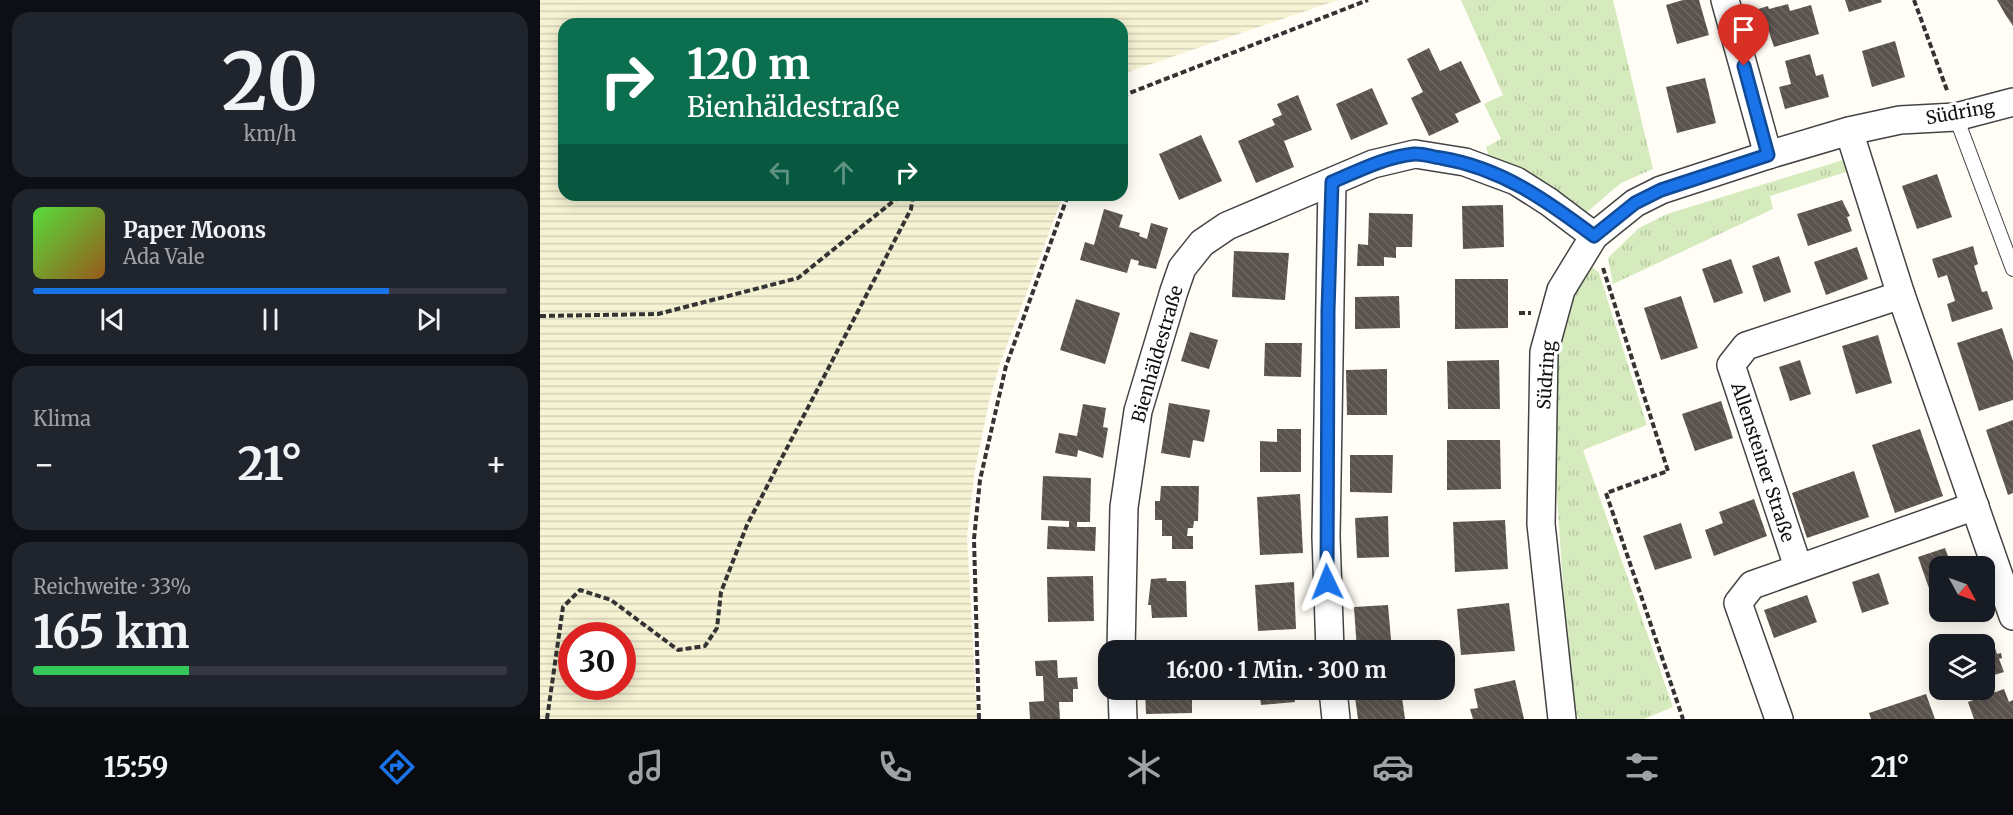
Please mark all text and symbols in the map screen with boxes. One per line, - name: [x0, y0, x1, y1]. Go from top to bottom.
- pin: [1718, 4, 1769, 66]
- icon: arrive: [1727, 13, 1760, 46]
- text: 20: [222, 33, 318, 131]
- text: 120 m: [687, 38, 810, 90]
- icon: right: [588, 42, 666, 120]
- text: Bienhäldestraße: [687, 90, 900, 124]
- street label: Südring: [1924, 95, 1996, 129]
- text: km/h: [244, 121, 296, 146]
- icon: left: [764, 156, 797, 189]
- icon: ahead: [827, 156, 860, 189]
- icon: right: [890, 156, 923, 189]
- text: Paper Moons: [123, 216, 266, 244]
- text: Ada Vale: [123, 244, 204, 269]
- street label: Bienhäldestraße: [1126, 283, 1188, 425]
- icon: previous: [96, 303, 129, 336]
- icon: pause: [254, 303, 287, 336]
- icon: next: [412, 303, 445, 336]
- street label: Südring: [1532, 340, 1560, 410]
- street label: Allensteiner Straße: [1726, 378, 1800, 545]
- text: Klima: [33, 406, 91, 431]
- text: 21°: [237, 436, 303, 492]
- text: −: [33, 444, 55, 485]
- text: +: [485, 444, 507, 485]
- position arrow: [1295, 550, 1359, 614]
- north arrow: [1929, 556, 1995, 622]
- map controls: [1929, 556, 1995, 700]
- text: Reichweite · 33%: [33, 574, 191, 599]
- text: 165 km: [33, 604, 190, 660]
- speed limit sign: 30: [558, 622, 636, 700]
- button: layers: [1929, 634, 1995, 700]
- text: 16:00 · 1 Min. · 300 m: [1166, 656, 1387, 684]
- icon: directions: [376, 746, 418, 788]
- icon: music: [625, 746, 667, 788]
- icon: phone: [874, 746, 916, 788]
- icon: climate: [1123, 746, 1165, 788]
- icon: car: [1372, 746, 1414, 788]
- icon: filters: [1621, 746, 1663, 788]
- text: 15:59: [104, 750, 168, 784]
- text: 21°: [1870, 750, 1909, 784]

